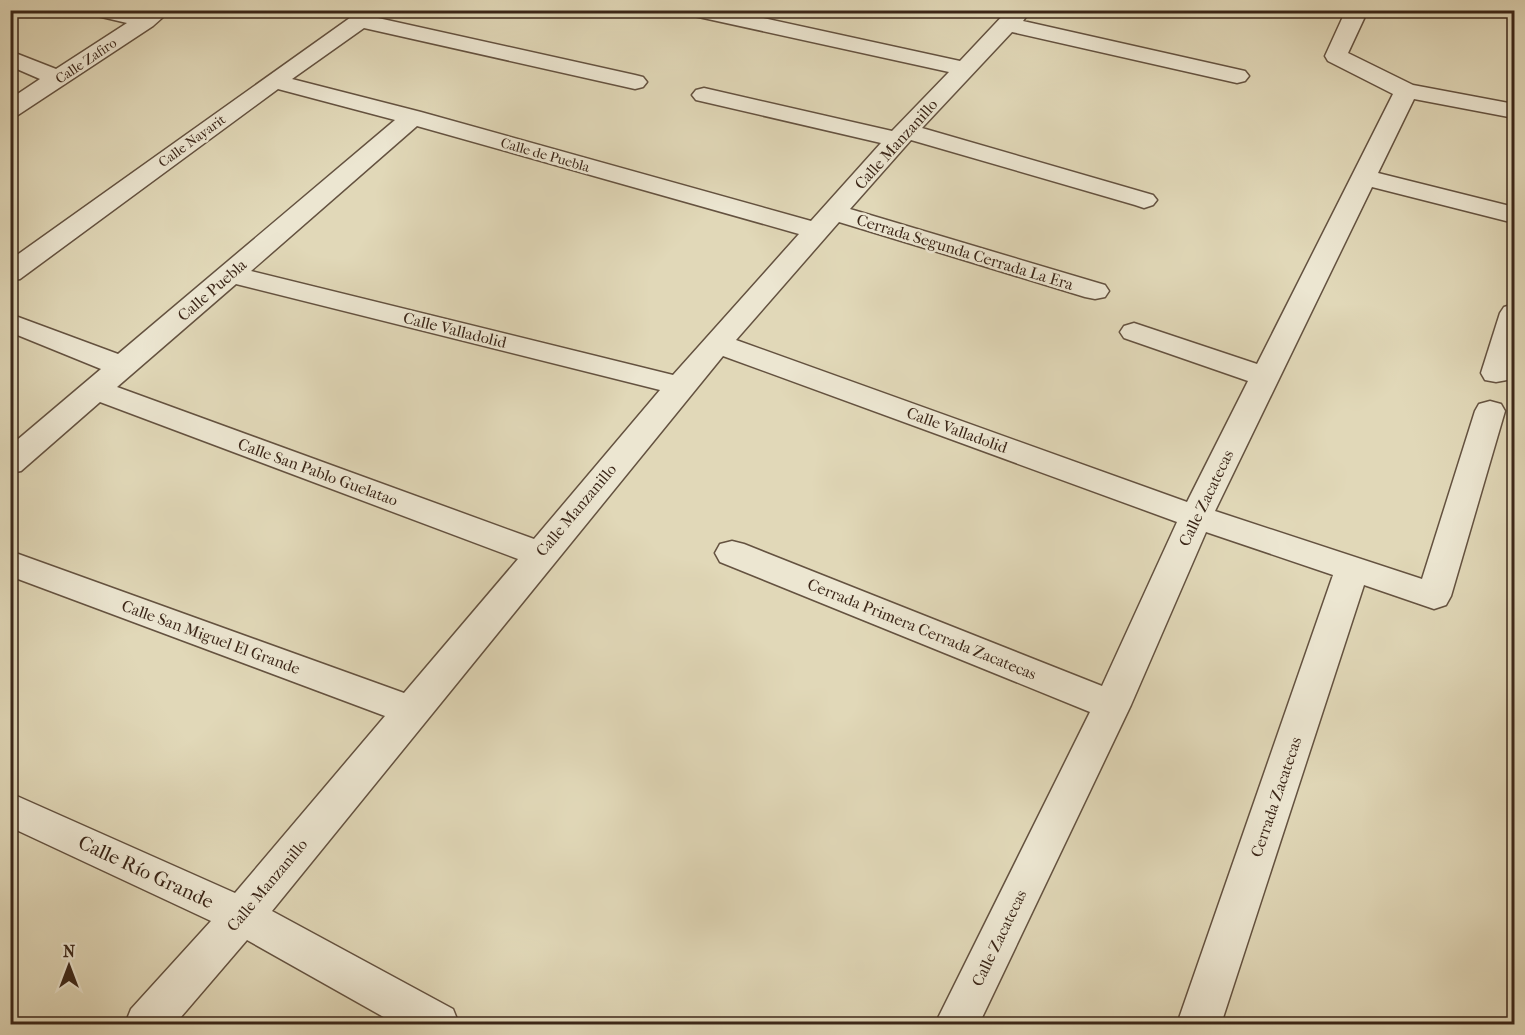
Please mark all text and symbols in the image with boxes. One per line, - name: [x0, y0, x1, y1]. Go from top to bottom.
- street label: Calle Zafiro: [52, 34, 120, 88]
- street label: Calle Manzanillo: [850, 95, 942, 193]
- street label: Calle Nayarit: [155, 111, 229, 171]
- street label: Calle de Puebla: [499, 134, 592, 176]
- street label: Cerrada Segunda Cerrada La Era: [854, 210, 1076, 294]
- street label: Calle Puebla: [174, 255, 251, 325]
- street label: Calle Valladolid: [401, 308, 509, 352]
- street label: Calle Valladolid: [904, 403, 1010, 457]
- street label: Calle San Pablo Guelatao: [235, 434, 401, 510]
- street label: Calle Zacatecas: [1174, 447, 1238, 549]
- street label: Calle Manzanillo: [532, 460, 620, 560]
- street label: Cerrada Primera Cerrada Zacatecas: [805, 574, 1039, 684]
- street label: Calle San Miguel El Grande: [119, 596, 303, 678]
- street label: Cerrada Zacatecas: [1247, 734, 1306, 860]
- street label: Calle Río Grande: [75, 831, 217, 913]
- street label: Calle Manzanillo: [223, 835, 311, 935]
- street label: Calle Zacatecas: [967, 887, 1031, 989]
- north arrow: [39, 936, 99, 996]
- text: N: [63, 942, 76, 961]

